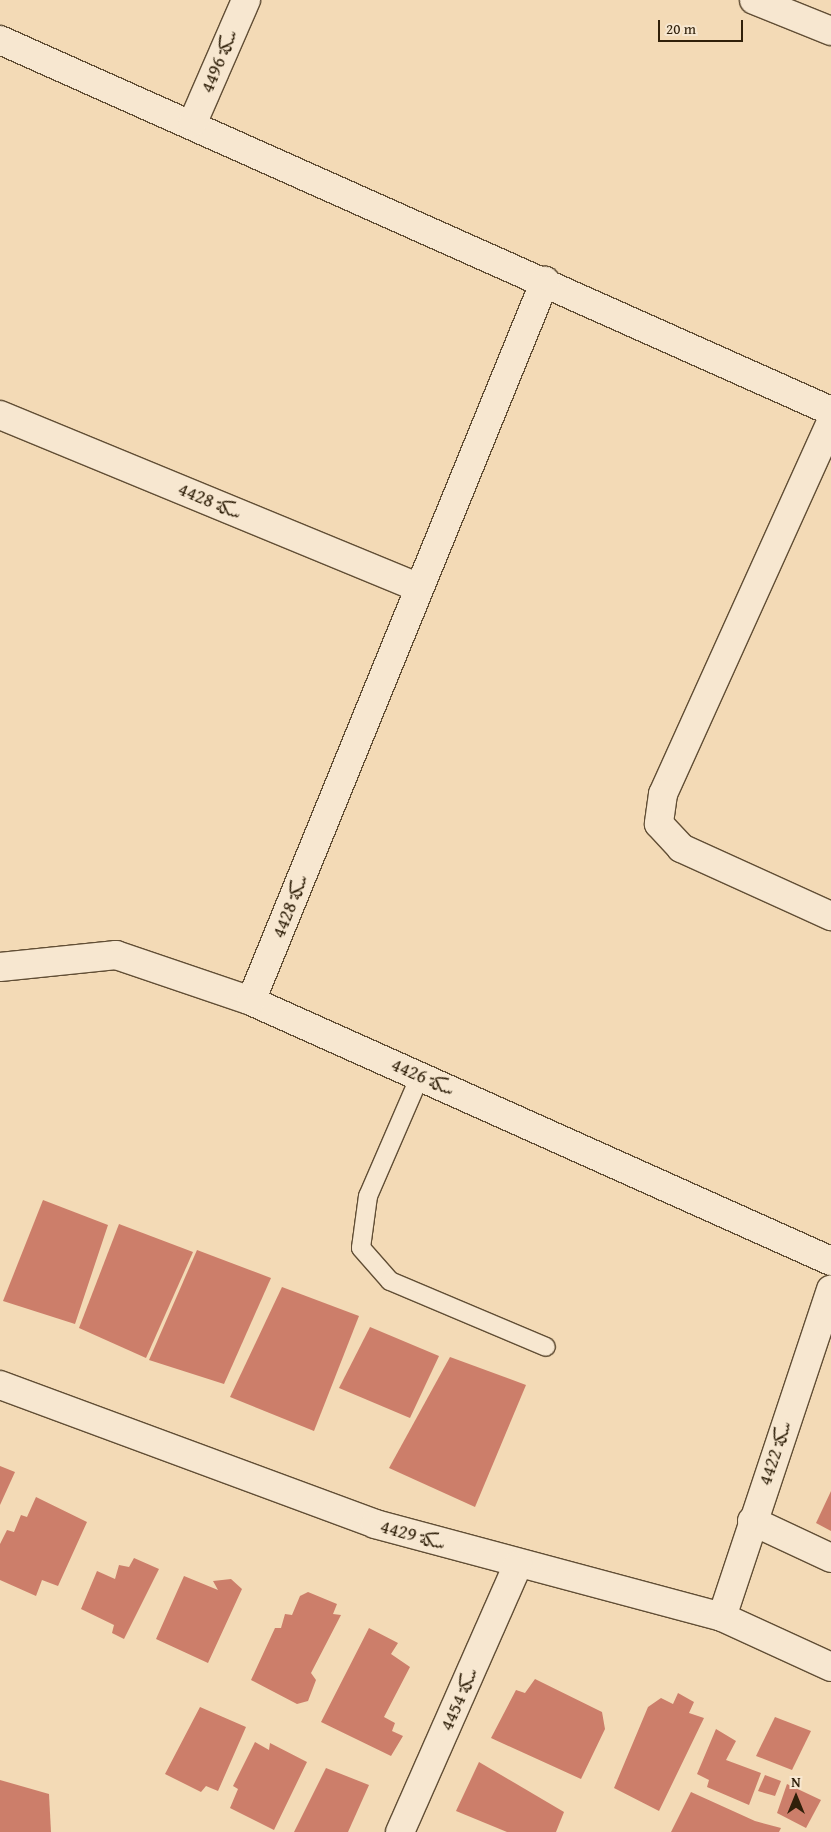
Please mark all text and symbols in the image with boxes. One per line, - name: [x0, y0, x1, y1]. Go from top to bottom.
- scale bar: [661, 10, 746, 42]
- text: 20 m: [666, 18, 696, 39]
- street label: سكة 4496: [195, 26, 243, 96]
- street label: سكة 4428: [175, 477, 245, 525]
- street label: سكة 4428: [267, 871, 313, 941]
- street label: سكة 4426: [388, 1053, 458, 1101]
- street label: سكة 4422: [753, 1418, 797, 1488]
- street label: سكة 4429: [378, 1515, 448, 1555]
- street label: سكة 4454: [435, 1664, 483, 1734]
- north arrow: [771, 1772, 821, 1822]
- text: N: [791, 1772, 801, 1792]

